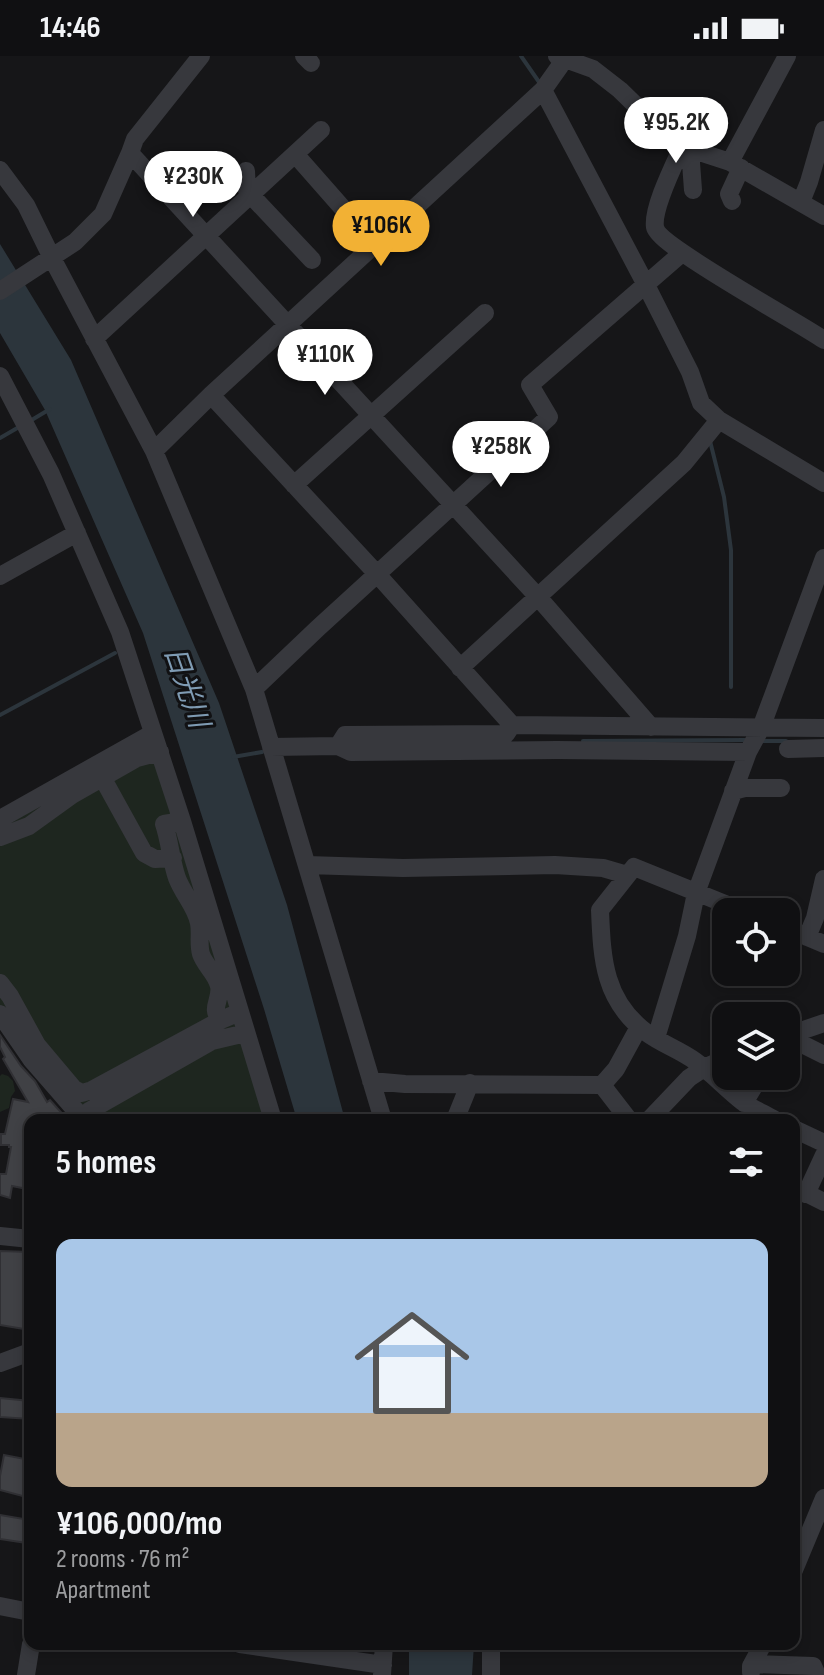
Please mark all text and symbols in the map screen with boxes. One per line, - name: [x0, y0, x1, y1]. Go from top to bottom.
- text: 14:46: [40, 10, 101, 46]
- pin: ¥95.2K: [611, 97, 741, 165]
- text: ¥95.2K: [642, 107, 710, 138]
- pin: ¥230K: [137, 151, 249, 219]
- text: ¥230K: [162, 161, 224, 192]
- pin: ¥106K: [325, 200, 437, 268]
- text: ¥106K: [351, 210, 412, 241]
- pin: ¥110K: [269, 329, 381, 397]
- text: ¥110K: [296, 339, 354, 370]
- pin: ¥258K: [445, 421, 557, 489]
- text: ¥258K: [470, 431, 532, 462]
- water label: 日光川: [157, 642, 216, 735]
- map controls: [712, 898, 800, 1090]
- button: locate: [712, 898, 800, 986]
- button: layers: [712, 1002, 800, 1090]
- icon: filters: [724, 1140, 768, 1184]
- text: 5 homes: [56, 1142, 156, 1183]
- icon: home: [340, 1291, 484, 1435]
- text: ¥106,000/mo: [56, 1503, 222, 1544]
- text: 2 rooms · 76 m²: [56, 1544, 190, 1575]
- text: Apartment: [56, 1575, 150, 1606]

